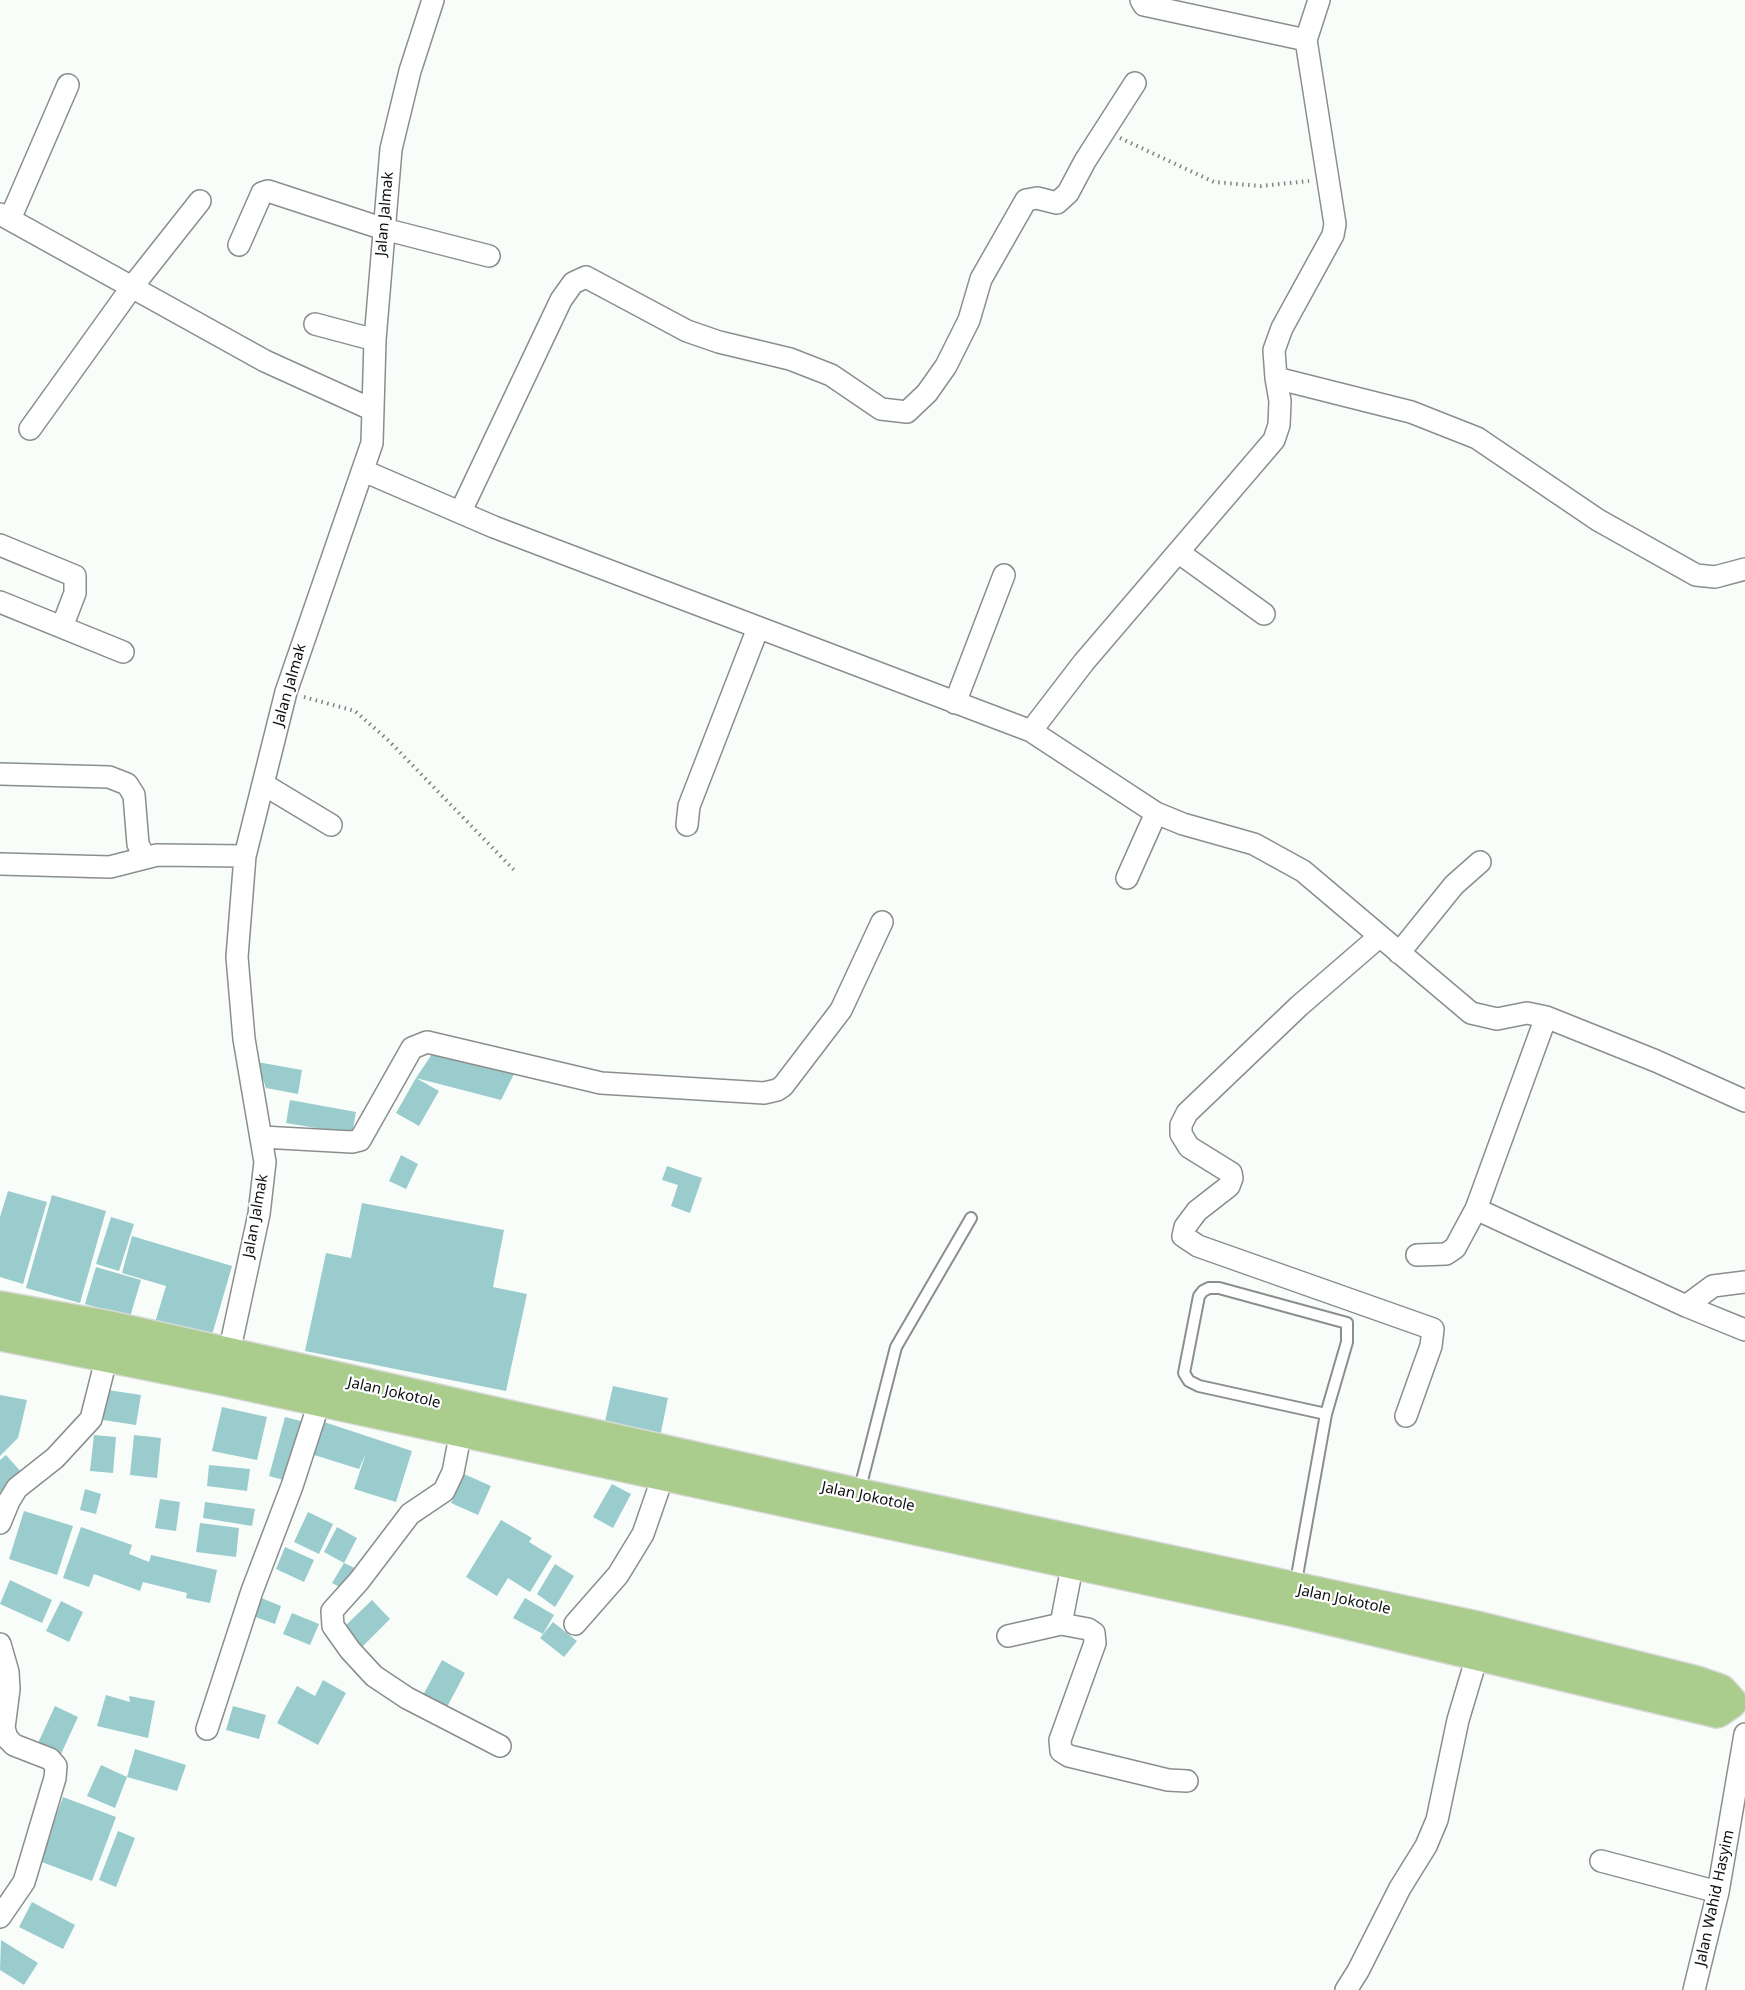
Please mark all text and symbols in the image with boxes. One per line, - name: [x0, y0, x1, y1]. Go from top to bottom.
- street label: Jalan Jalmak: [372, 171, 398, 257]
- street label: Jalan Jalmak: [270, 642, 310, 728]
- street label: Jalan Jalmak: [240, 1173, 272, 1259]
- street label: Jalan Jokotole: [346, 1374, 442, 1412]
- street label: Jalan Jokotole: [820, 1478, 916, 1516]
- street label: Jalan Jokotole: [1296, 1581, 1392, 1619]
- street label: Jalan Wahid Hasyim: [1692, 1828, 1738, 1968]

